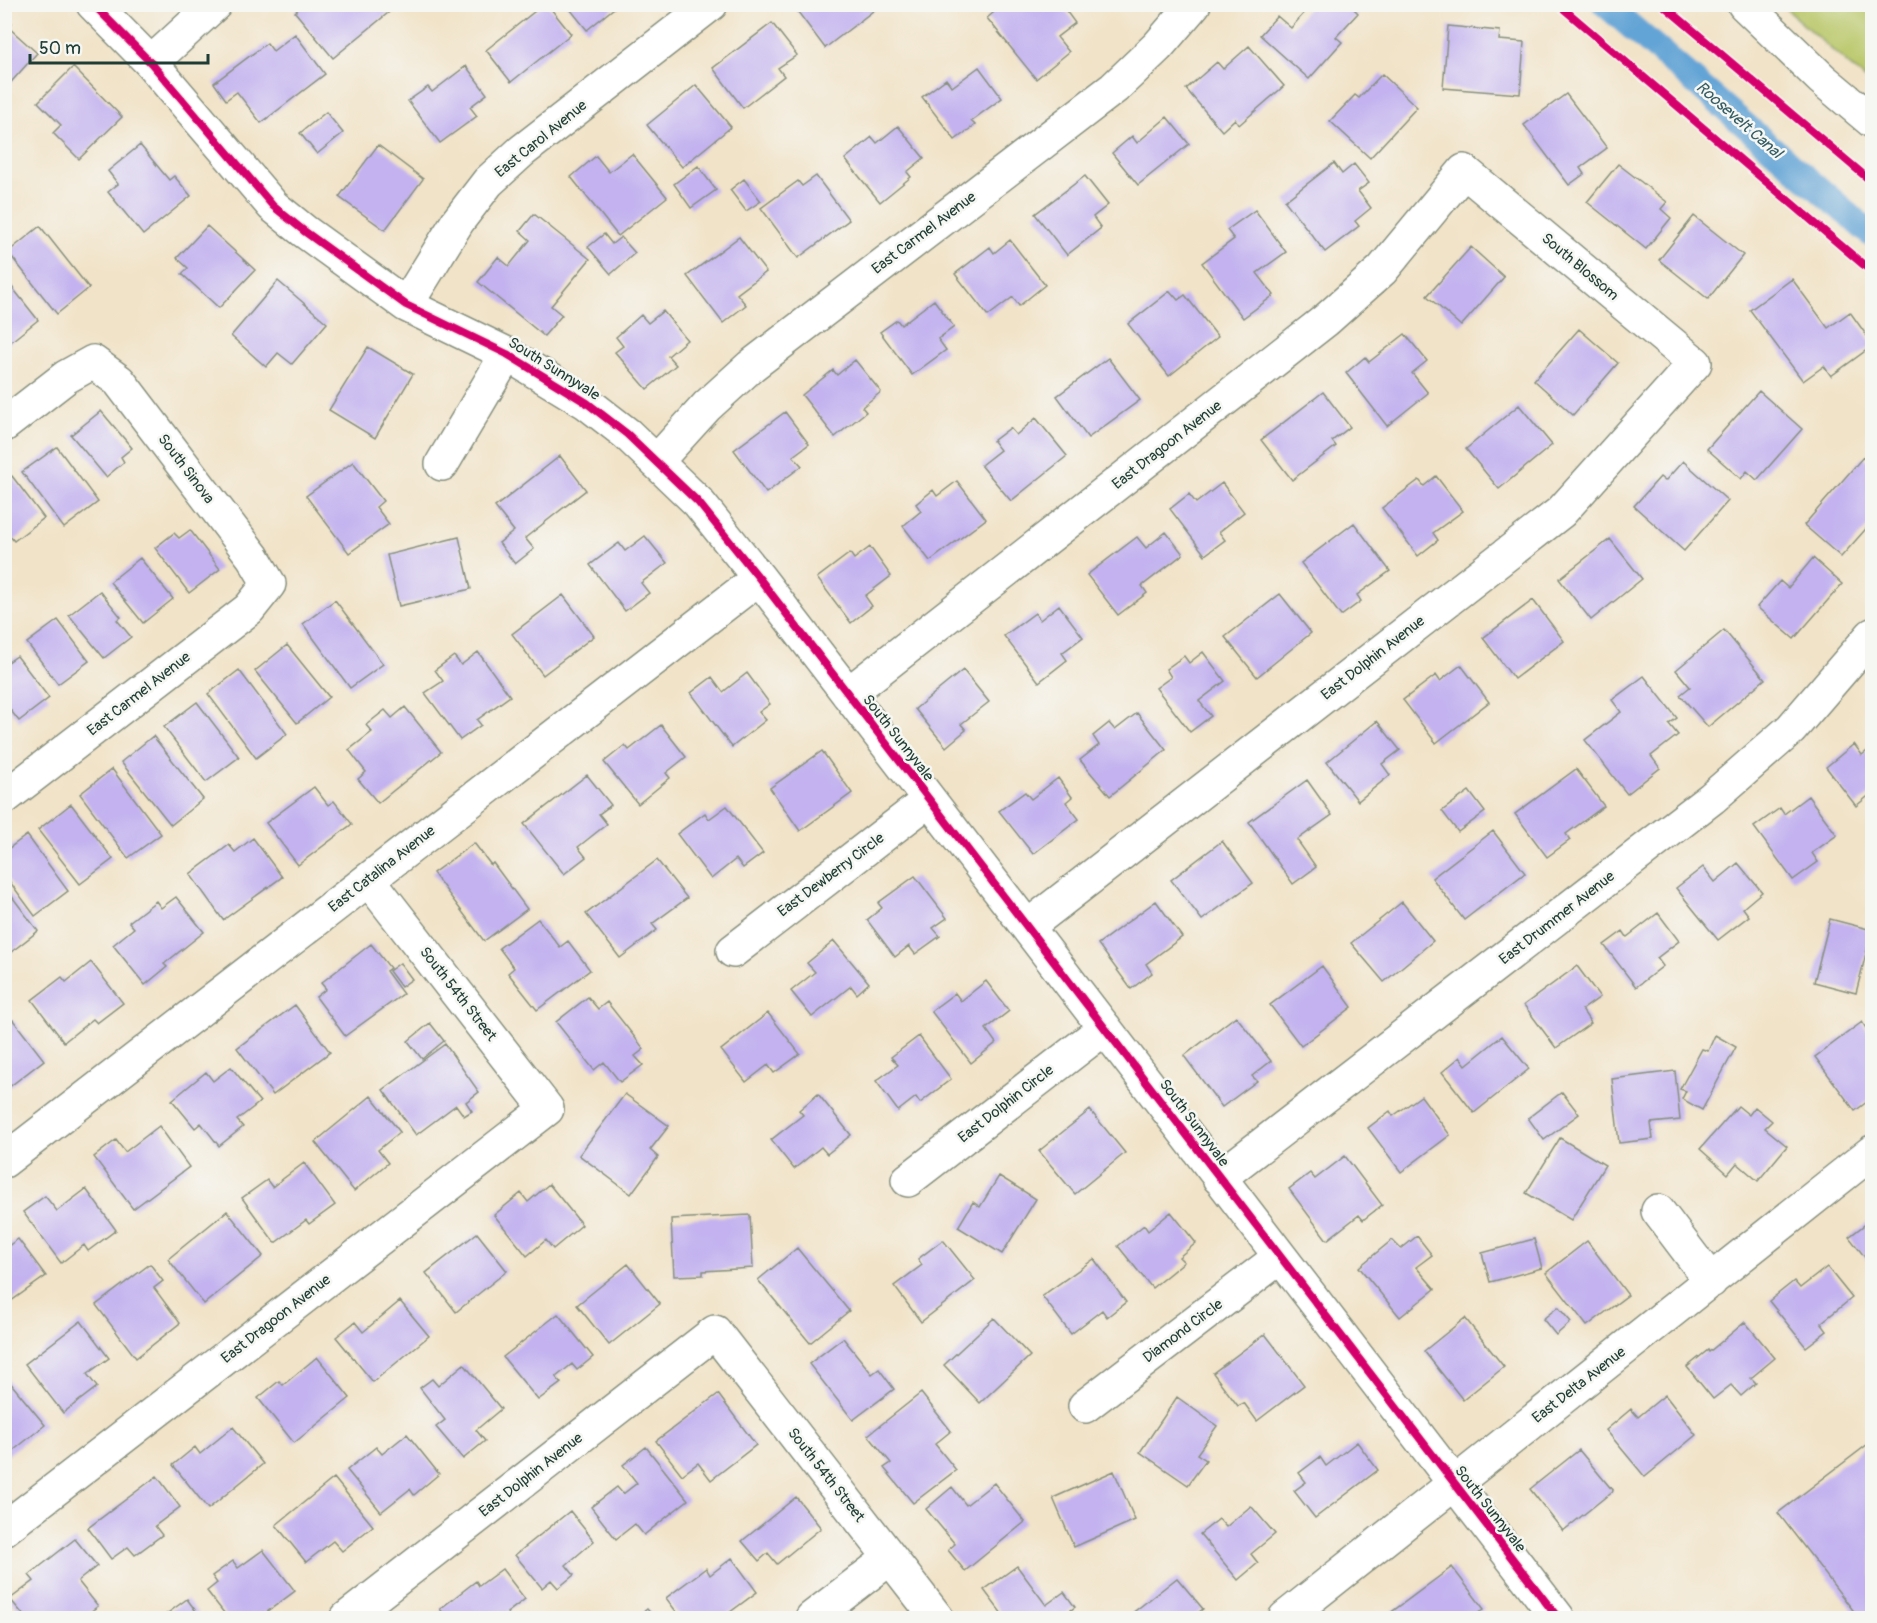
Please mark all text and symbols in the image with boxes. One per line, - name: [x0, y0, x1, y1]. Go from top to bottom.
- scale bar: [30, 27, 208, 65]
- text: 50 m: [39, 37, 81, 60]
- water label: Roosevelt Canal: [1692, 77, 1788, 164]
- street label: East Carol Avenue: [491, 96, 591, 182]
- street label: East Carmel Avenue: [868, 187, 981, 279]
- street label: South Blossom: [1537, 229, 1623, 305]
- street label: South Sunnyvale: [505, 333, 604, 405]
- street label: East Dragoon Avenue: [1108, 396, 1226, 494]
- street label: South Sinova: [154, 430, 218, 508]
- street label: East Dolphin Avenue: [1317, 611, 1429, 704]
- street label: East Carmel Avenue: [83, 647, 195, 740]
- street label: South Sunnyvale: [858, 691, 938, 786]
- street label: East Catalina Avenue: [325, 821, 440, 917]
- street label: East Dewberry Circle: [774, 828, 889, 921]
- street label: East Drummer Avenue: [1495, 867, 1619, 969]
- street label: South 54th Street: [415, 943, 501, 1046]
- street label: East Dolphin Circle: [954, 1060, 1058, 1147]
- street label: South Sunnyvale: [1155, 1075, 1233, 1171]
- street label: East Dragoon Avenue: [217, 1270, 335, 1368]
- street label: Diamond Circle: [1139, 1294, 1227, 1367]
- street label: East Delta Avenue: [1528, 1342, 1630, 1427]
- street label: South 54th Street: [783, 1424, 869, 1527]
- street label: East Dolphin Avenue: [475, 1428, 587, 1521]
- street label: South Sunnyvale: [1450, 1462, 1530, 1557]

